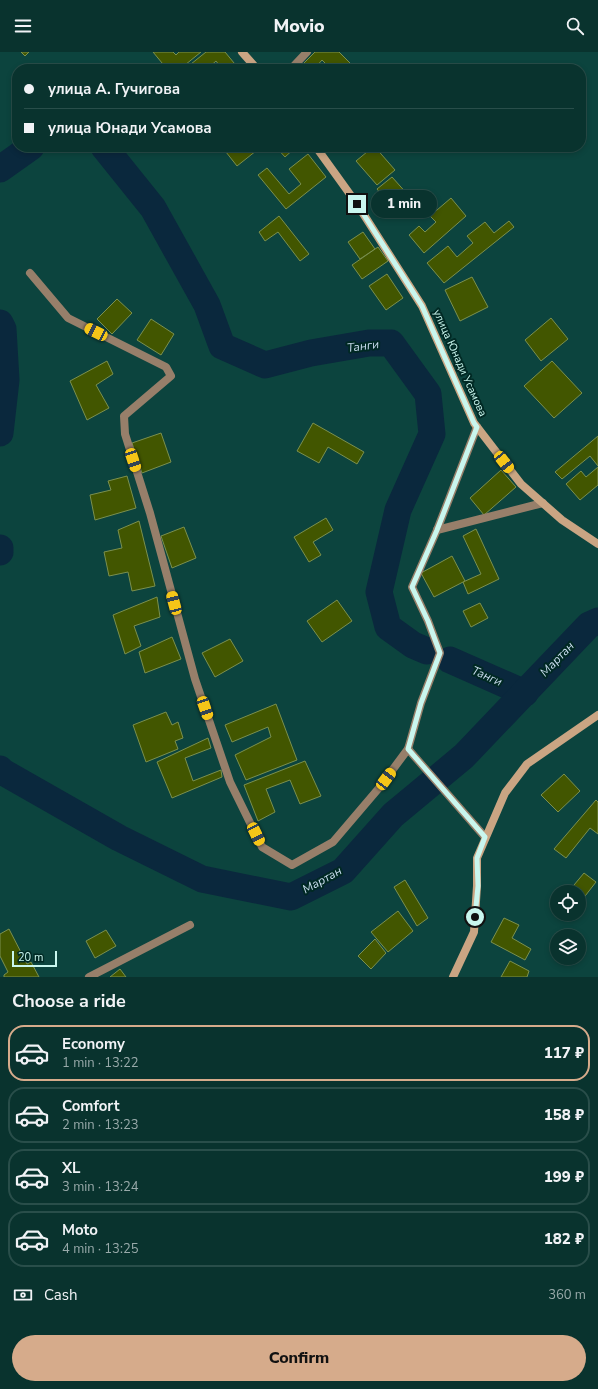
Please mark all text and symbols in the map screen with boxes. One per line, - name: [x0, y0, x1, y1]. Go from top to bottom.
- text: Movio: [273, 14, 325, 38]
- icon: menu: [12, 15, 34, 37]
- icon: search: [564, 15, 586, 37]
- text: улица А. Гучигова: [48, 79, 180, 99]
- text: улица Юнади Усамова: [48, 118, 212, 138]
- callout: 1 min: [371, 190, 437, 218]
- route end: [348, 195, 366, 213]
- text: 1 min: [387, 195, 421, 213]
- street label: улица Юнади Усамова: [430, 307, 490, 419]
- car: [83, 321, 109, 343]
- water label: Танги: [346, 336, 380, 356]
- car: [124, 447, 142, 473]
- car: [492, 449, 516, 475]
- car: [165, 590, 183, 616]
- water label: Мартан: [536, 638, 578, 680]
- water label: Танги: [469, 662, 505, 690]
- car: [195, 695, 215, 721]
- car: [374, 766, 398, 792]
- car: [245, 821, 267, 847]
- water label: Мартан: [299, 863, 345, 897]
- map controls: [550, 885, 586, 965]
- button: locate: [550, 885, 586, 921]
- route start: [466, 908, 484, 926]
- button: layers: [550, 929, 586, 965]
- scale bar: [12, 949, 57, 968]
- text: 20 m: [18, 950, 43, 965]
- text: Choose a ride: [12, 989, 126, 1013]
- text: Economy: [62, 1034, 125, 1054]
- icon: car: [14, 1035, 50, 1071]
- text: 117 ₽: [544, 1043, 584, 1063]
- text: 1 min · 13:22: [62, 1054, 138, 1072]
- text: Comfort: [62, 1096, 119, 1116]
- icon: car: [14, 1097, 50, 1133]
- text: 158 ₽: [544, 1105, 584, 1125]
- text: 2 min · 13:23: [62, 1116, 138, 1134]
- text: XL: [62, 1158, 81, 1178]
- icon: car: [14, 1159, 50, 1195]
- text: 199 ₽: [544, 1167, 584, 1187]
- text: 3 min · 13:24: [62, 1178, 138, 1196]
- text: Moto: [62, 1220, 98, 1240]
- icon: car: [14, 1221, 50, 1257]
- text: 182 ₽: [544, 1229, 584, 1249]
- text: 4 min · 13:25: [62, 1240, 138, 1258]
- icon: cash: [12, 1284, 34, 1306]
- text: Cash: [44, 1285, 78, 1305]
- text: 360 m: [548, 1286, 586, 1304]
- button: Confirm: [12, 1335, 586, 1381]

